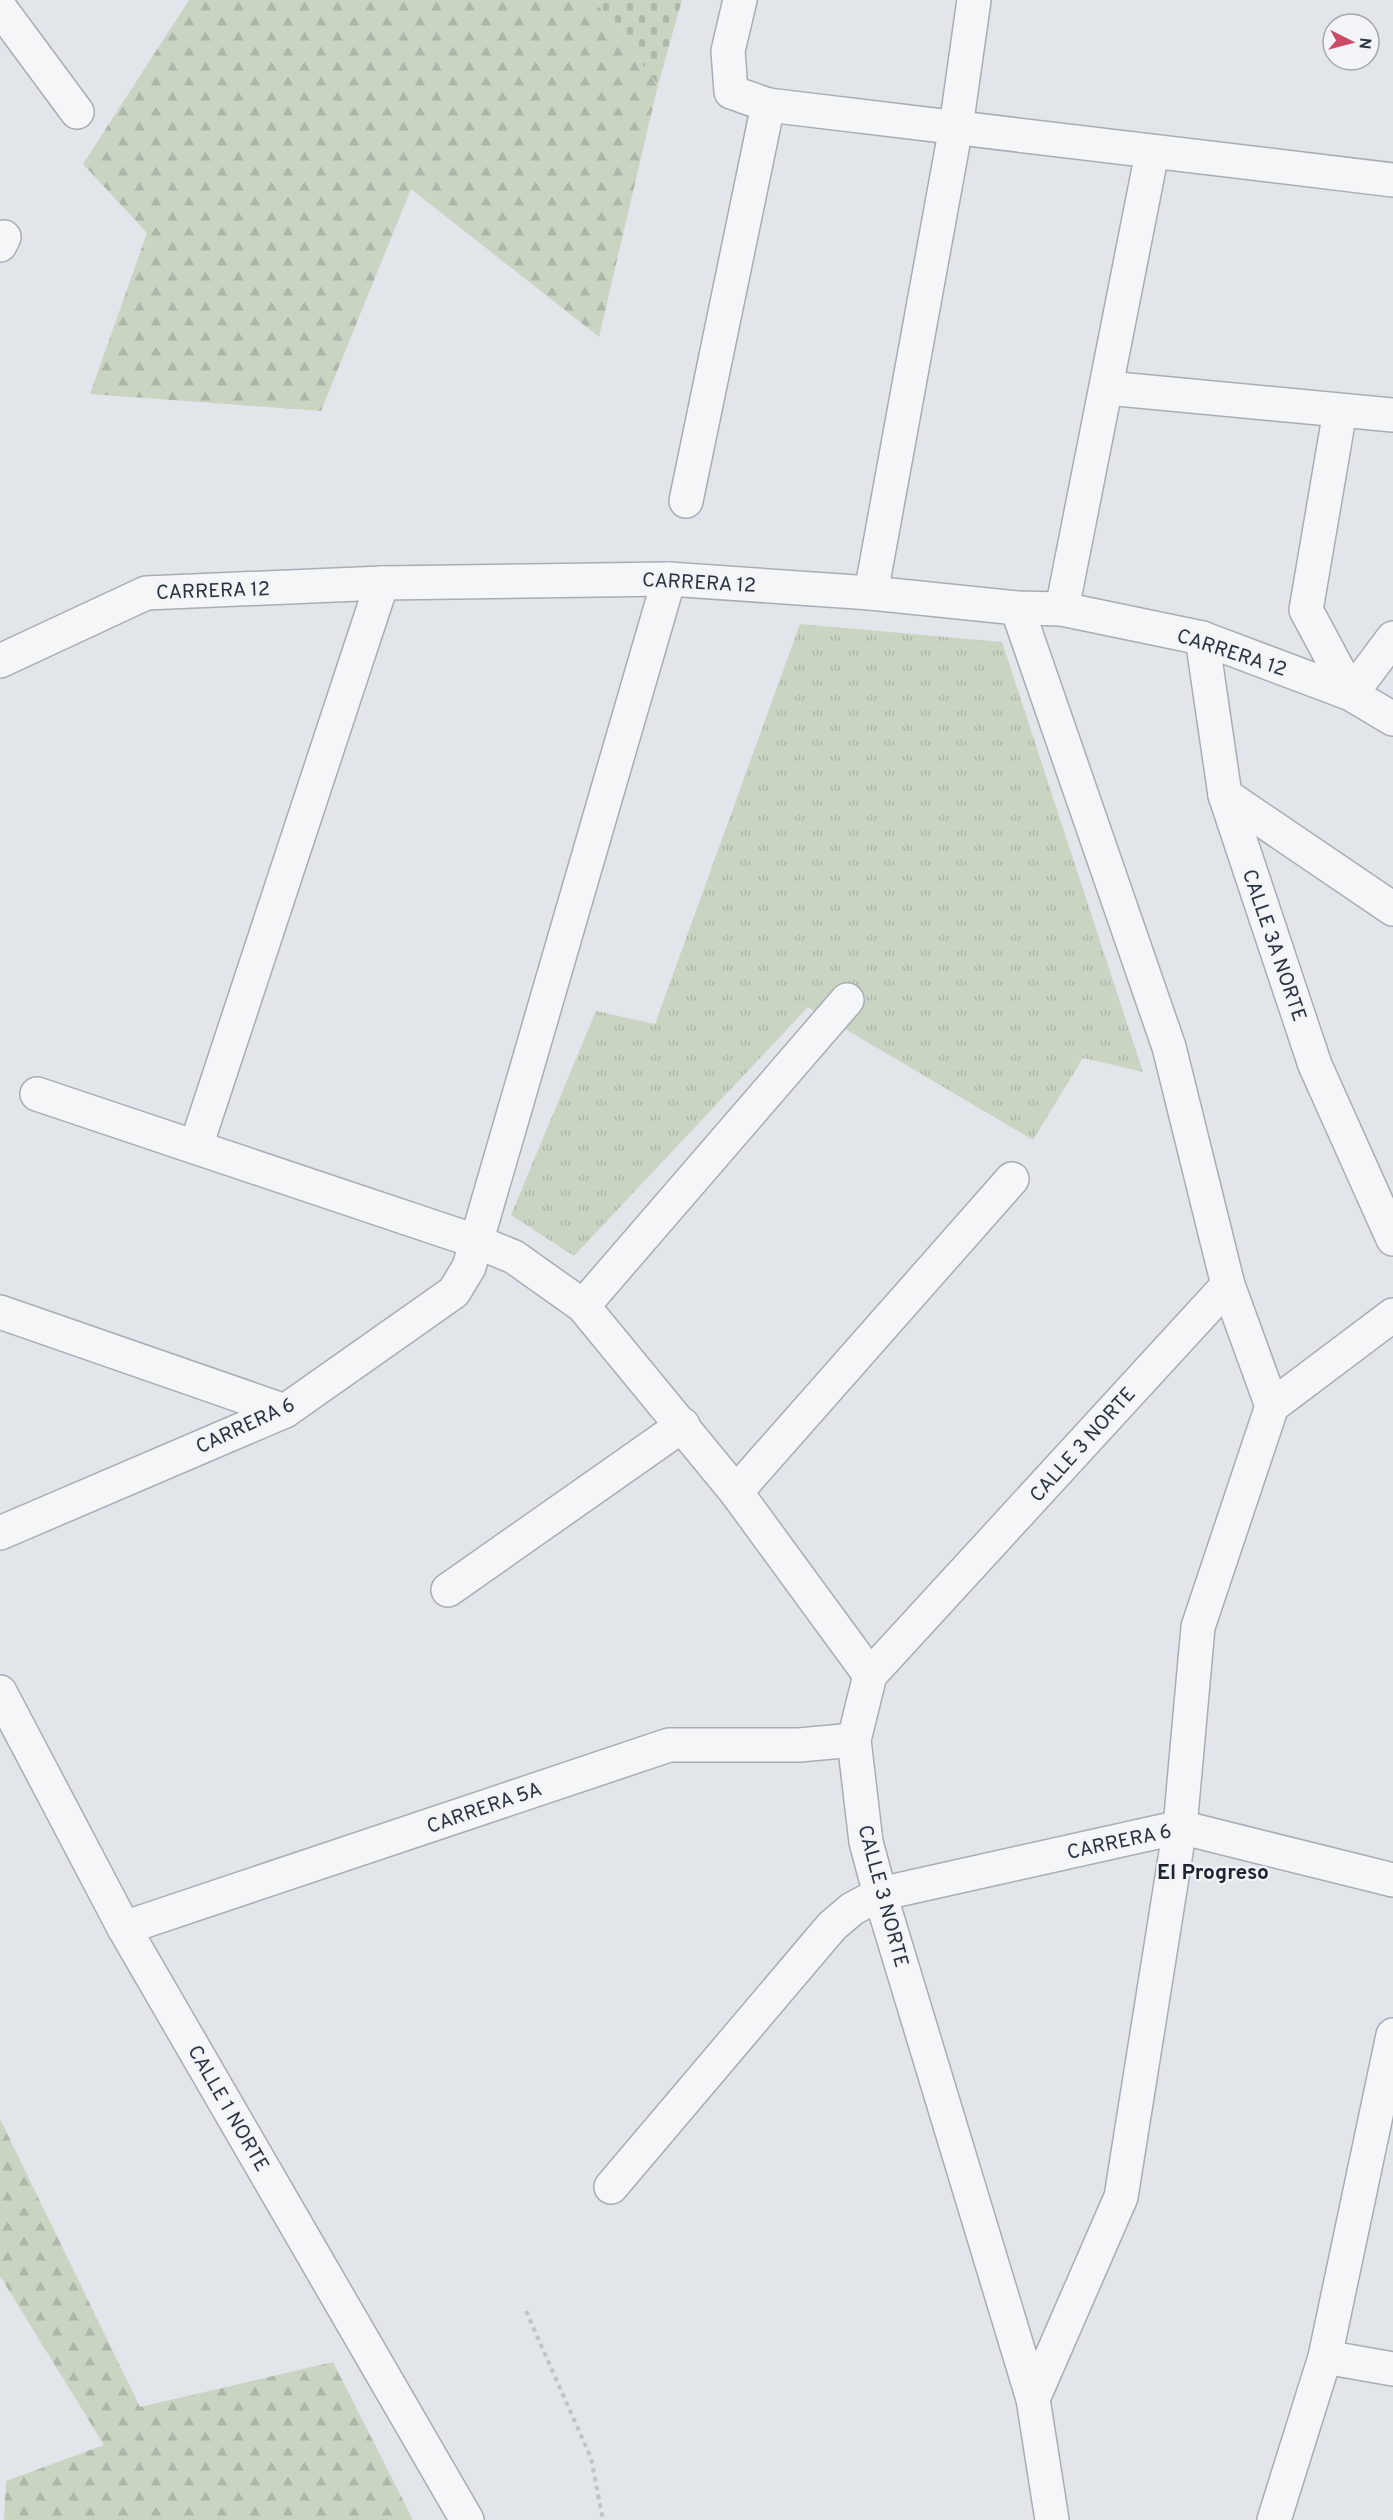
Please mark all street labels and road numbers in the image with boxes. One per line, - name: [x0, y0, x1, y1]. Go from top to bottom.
- street label: CARRERA 12: [641, 568, 757, 600]
- street label: CARRERA 12: [156, 577, 271, 607]
- street label: CARRERA 12: [1173, 624, 1290, 684]
- street label: CALLE 3A NORTE: [1235, 866, 1311, 1025]
- street label: CALLE 3 NORTE: [1025, 1382, 1142, 1508]
- street label: CARRERA 6: [192, 1393, 300, 1461]
- street label: CARRERA 5A: [424, 1777, 546, 1841]
- street label: CARRERA 6: [1065, 1819, 1174, 1867]
- street label: CALLE 3 NORTE: [851, 1822, 914, 1971]
- street label: CALLE 1 NORTE: [181, 2041, 274, 2177]

